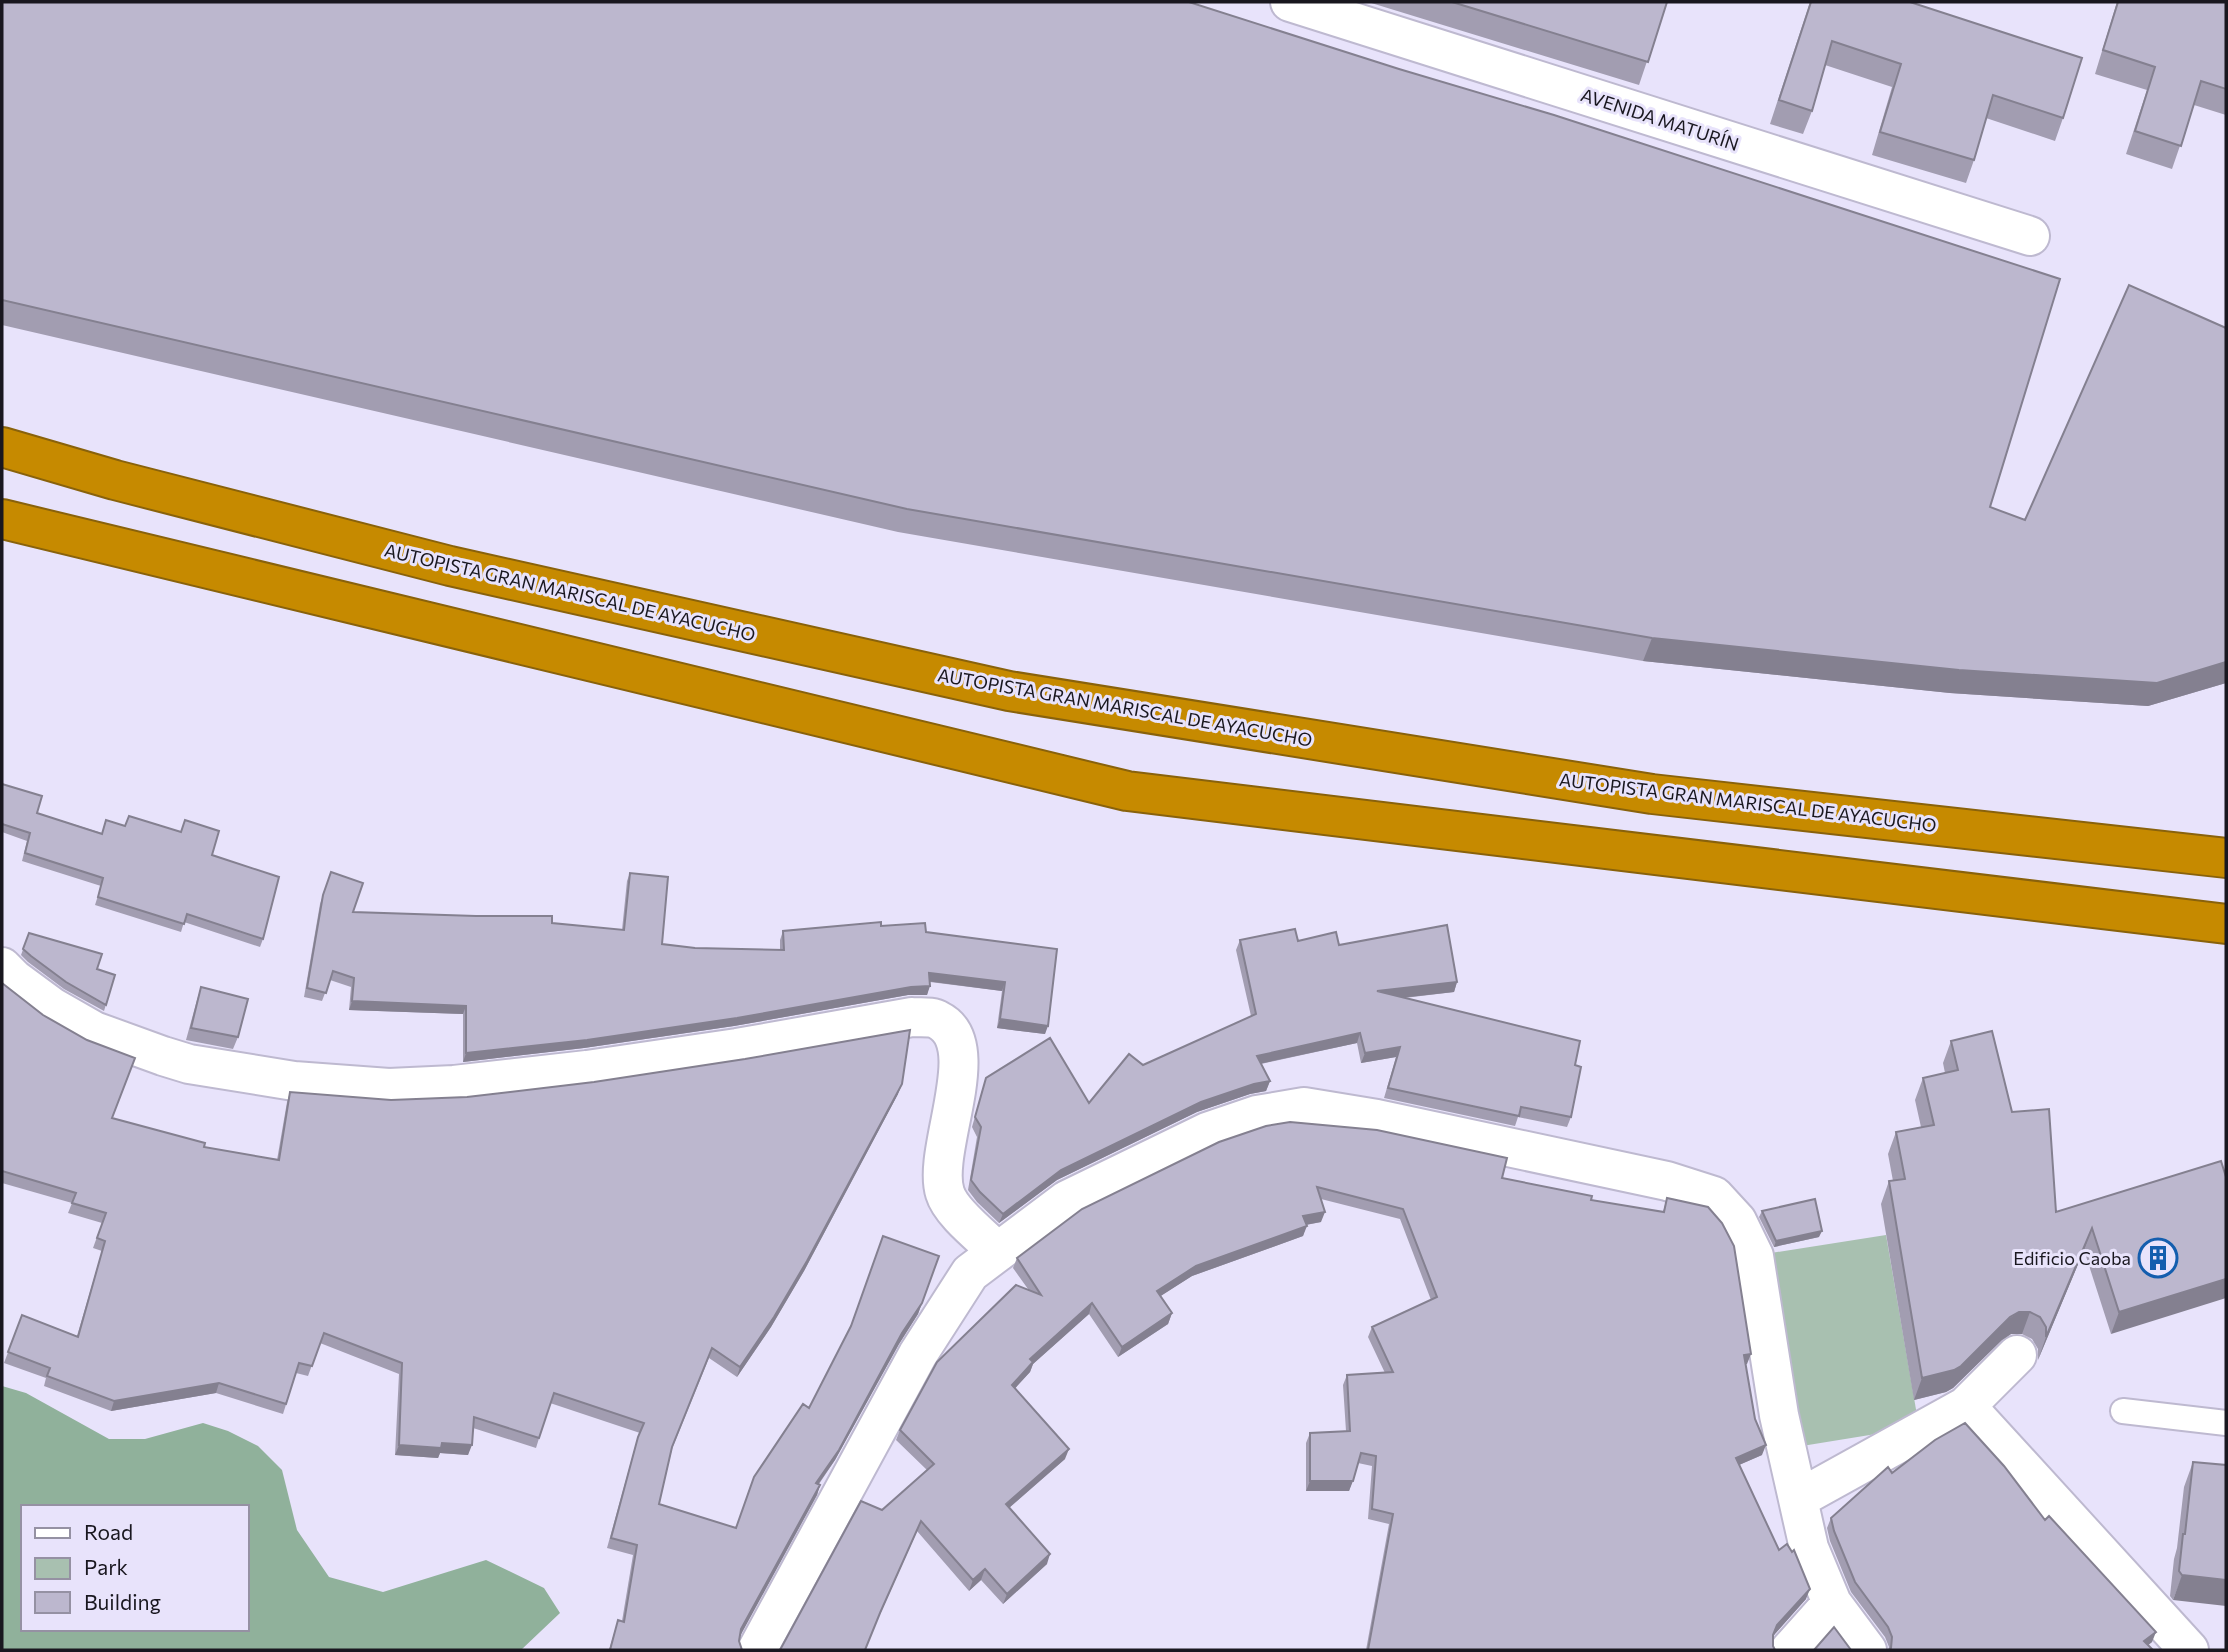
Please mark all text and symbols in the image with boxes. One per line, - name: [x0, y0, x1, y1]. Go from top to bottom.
- street label: AVENIDA MATURÍN: [1578, 83, 1742, 155]
- street label: AUTOPISTA GRAN MARISCAL DE AYACUCHO: [382, 539, 758, 645]
- street label: AUTOPISTA GRAN MARISCAL DE AYACUCHO: [936, 663, 1314, 751]
- street label: AUTOPISTA GRAN MARISCAL DE AYACUCHO: [1558, 768, 1938, 836]
- building icon: Edificio Caoba: [2137, 1237, 2179, 1279]
- place label: Edificio Caoba: [2013, 1247, 2131, 1269]
- legend: [21, 1505, 248, 1631]
- text: Road: [84, 1519, 133, 1544]
- text: Park: [84, 1554, 128, 1579]
- text: Building: [84, 1589, 161, 1614]

